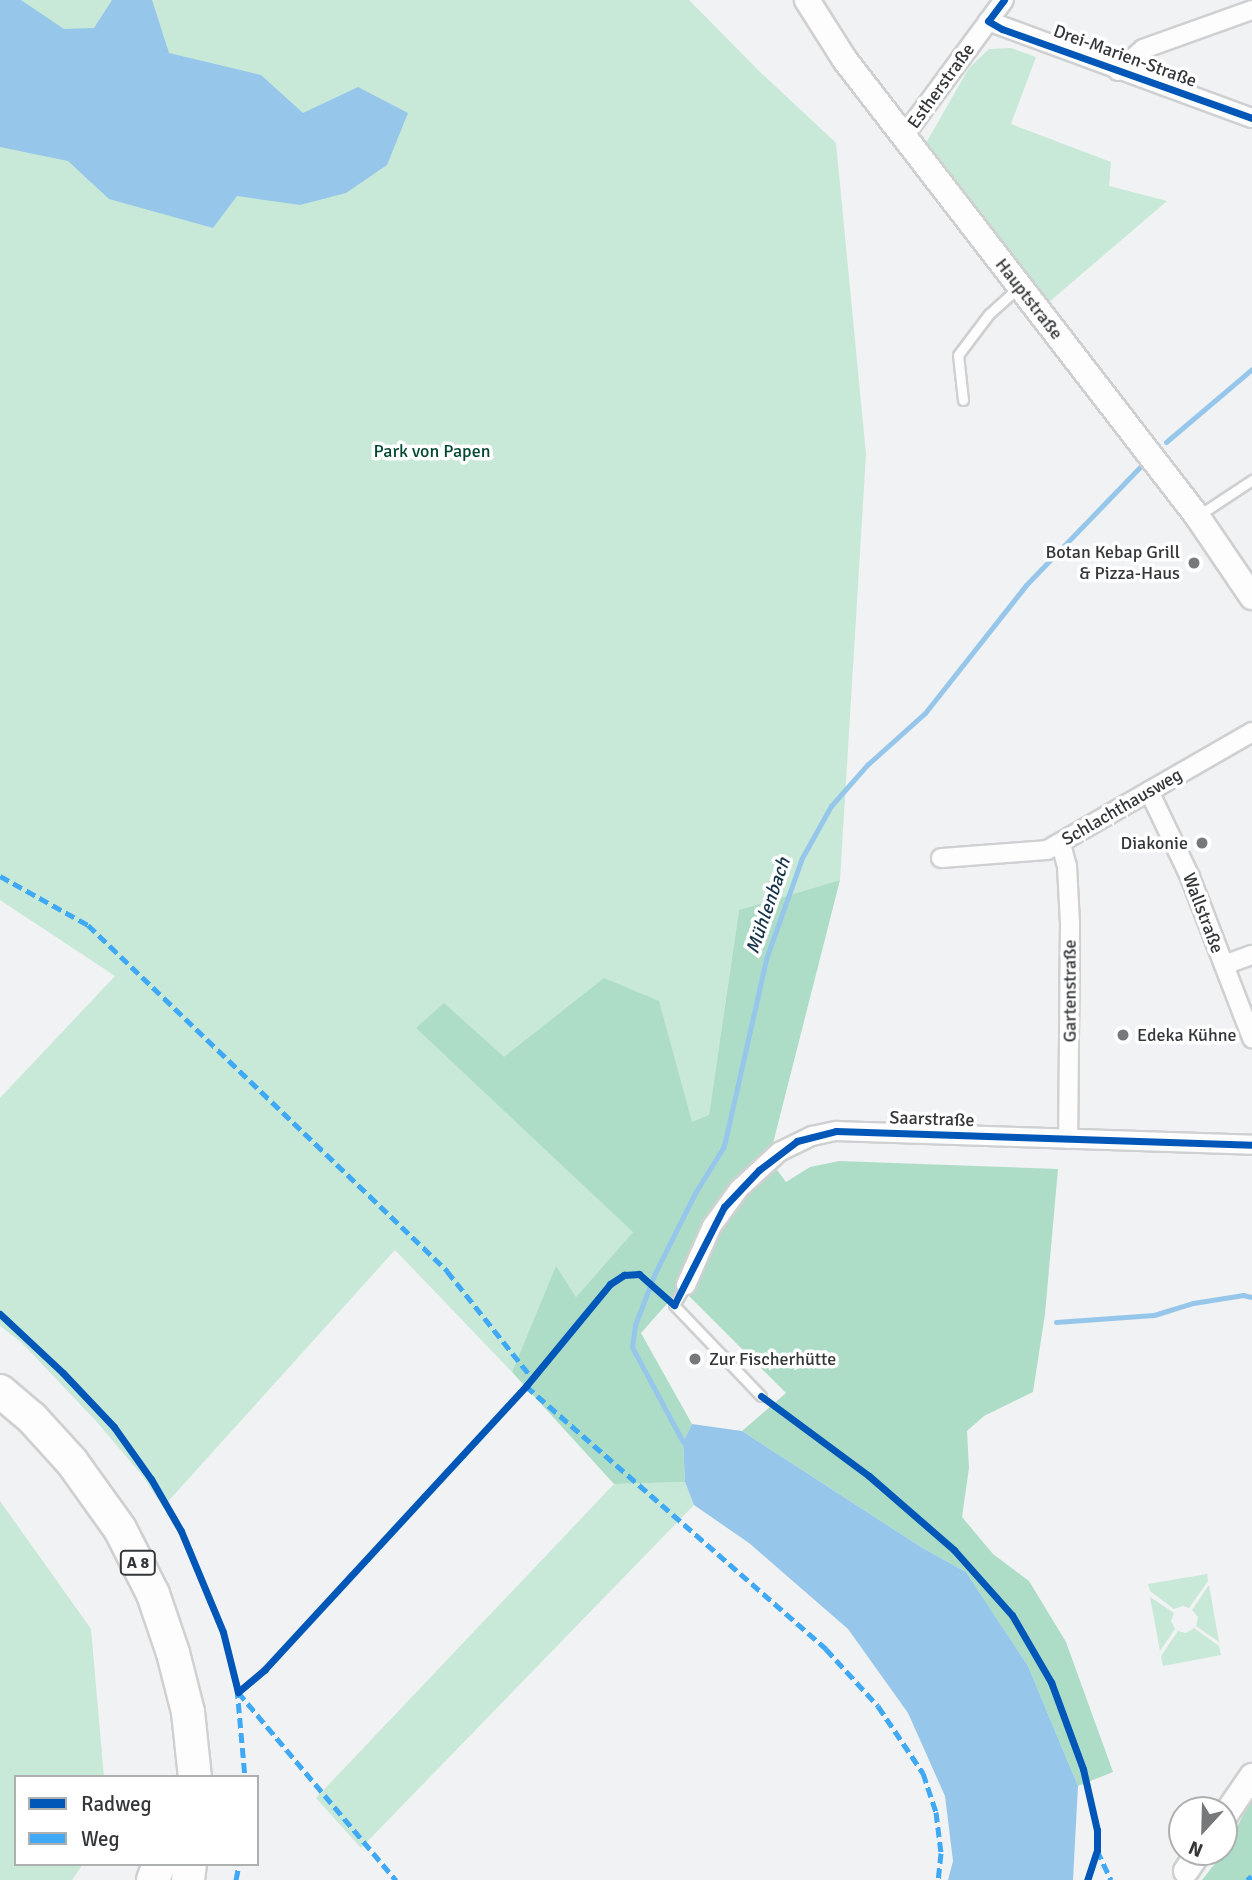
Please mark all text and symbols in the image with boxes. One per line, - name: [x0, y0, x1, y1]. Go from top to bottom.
- street label: Drei-Marien-Straße: [1050, 20, 1200, 92]
- street label: Estherstraße: [903, 39, 979, 133]
- street label: Hauptstraße: [991, 254, 1067, 344]
- park label: Park von Papen: [374, 440, 490, 462]
- place label: Botan Kebap Grill & Pizza-Haus: [1045, 542, 1180, 584]
- marker: Botan Kebap Grill & Pizza-Haus: [1186, 555, 1202, 571]
- street label: Schlachthausweg: [1058, 764, 1186, 850]
- place label: Diakonie: [1121, 832, 1188, 854]
- marker: Diakonie: [1194, 835, 1210, 851]
- water label: Mühlenbach: [742, 855, 796, 957]
- street label: Wallstraße: [1178, 870, 1228, 956]
- street label: Gartenstraße: [1059, 940, 1081, 1042]
- place label: Edeka Kühne: [1137, 1024, 1237, 1046]
- marker: Edeka Kühne: [1115, 1027, 1131, 1043]
- street label: Saarstraße: [889, 1107, 975, 1131]
- place label: Zur Fischerhütte: [709, 1348, 836, 1370]
- marker: Zur Fischerhütte: [687, 1351, 703, 1367]
- road number: A 8: [119, 1550, 157, 1576]
- legend: [14, 1775, 259, 1866]
- text: Radweg: [81, 1791, 152, 1817]
- north arrow: [1168, 1796, 1238, 1866]
- text: Weg: [81, 1826, 120, 1852]
- text: N: [1185, 1835, 1207, 1862]

